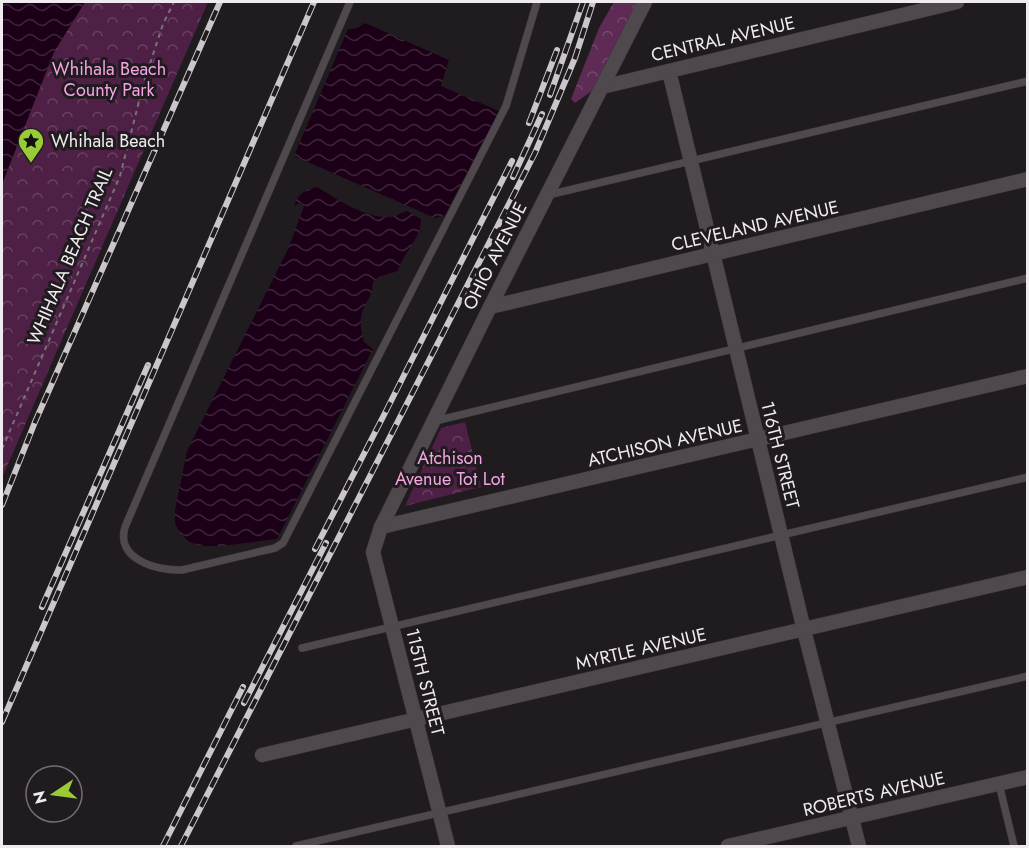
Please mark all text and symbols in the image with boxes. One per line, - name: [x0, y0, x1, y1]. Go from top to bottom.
- street label: CENTRAL AVENUE: [648, 10, 798, 68]
- park label: Whihala Beach County Park: [52, 56, 166, 103]
- place icon: Whihala Beach: [16, 126, 46, 164]
- place label: Whihala Beach: [51, 128, 165, 154]
- street label: WHIHALA BEACH TRAIL: [21, 163, 119, 349]
- street label: CLEVELAND AVENUE: [669, 194, 841, 258]
- street label: OHIO AVENUE: [457, 197, 533, 315]
- street label: 116TH STREET: [754, 399, 806, 512]
- street label: ATCHISON AVENUE: [585, 413, 745, 473]
- park label: Atchison Avenue Tot Lot: [395, 445, 506, 492]
- street label: MYRTLE AVENUE: [573, 621, 709, 677]
- street label: 115TH STREET: [399, 626, 451, 739]
- north arrow: [24, 764, 84, 824]
- street label: ROBERTS AVENUE: [800, 765, 948, 823]
- text: N: [27, 788, 53, 806]

